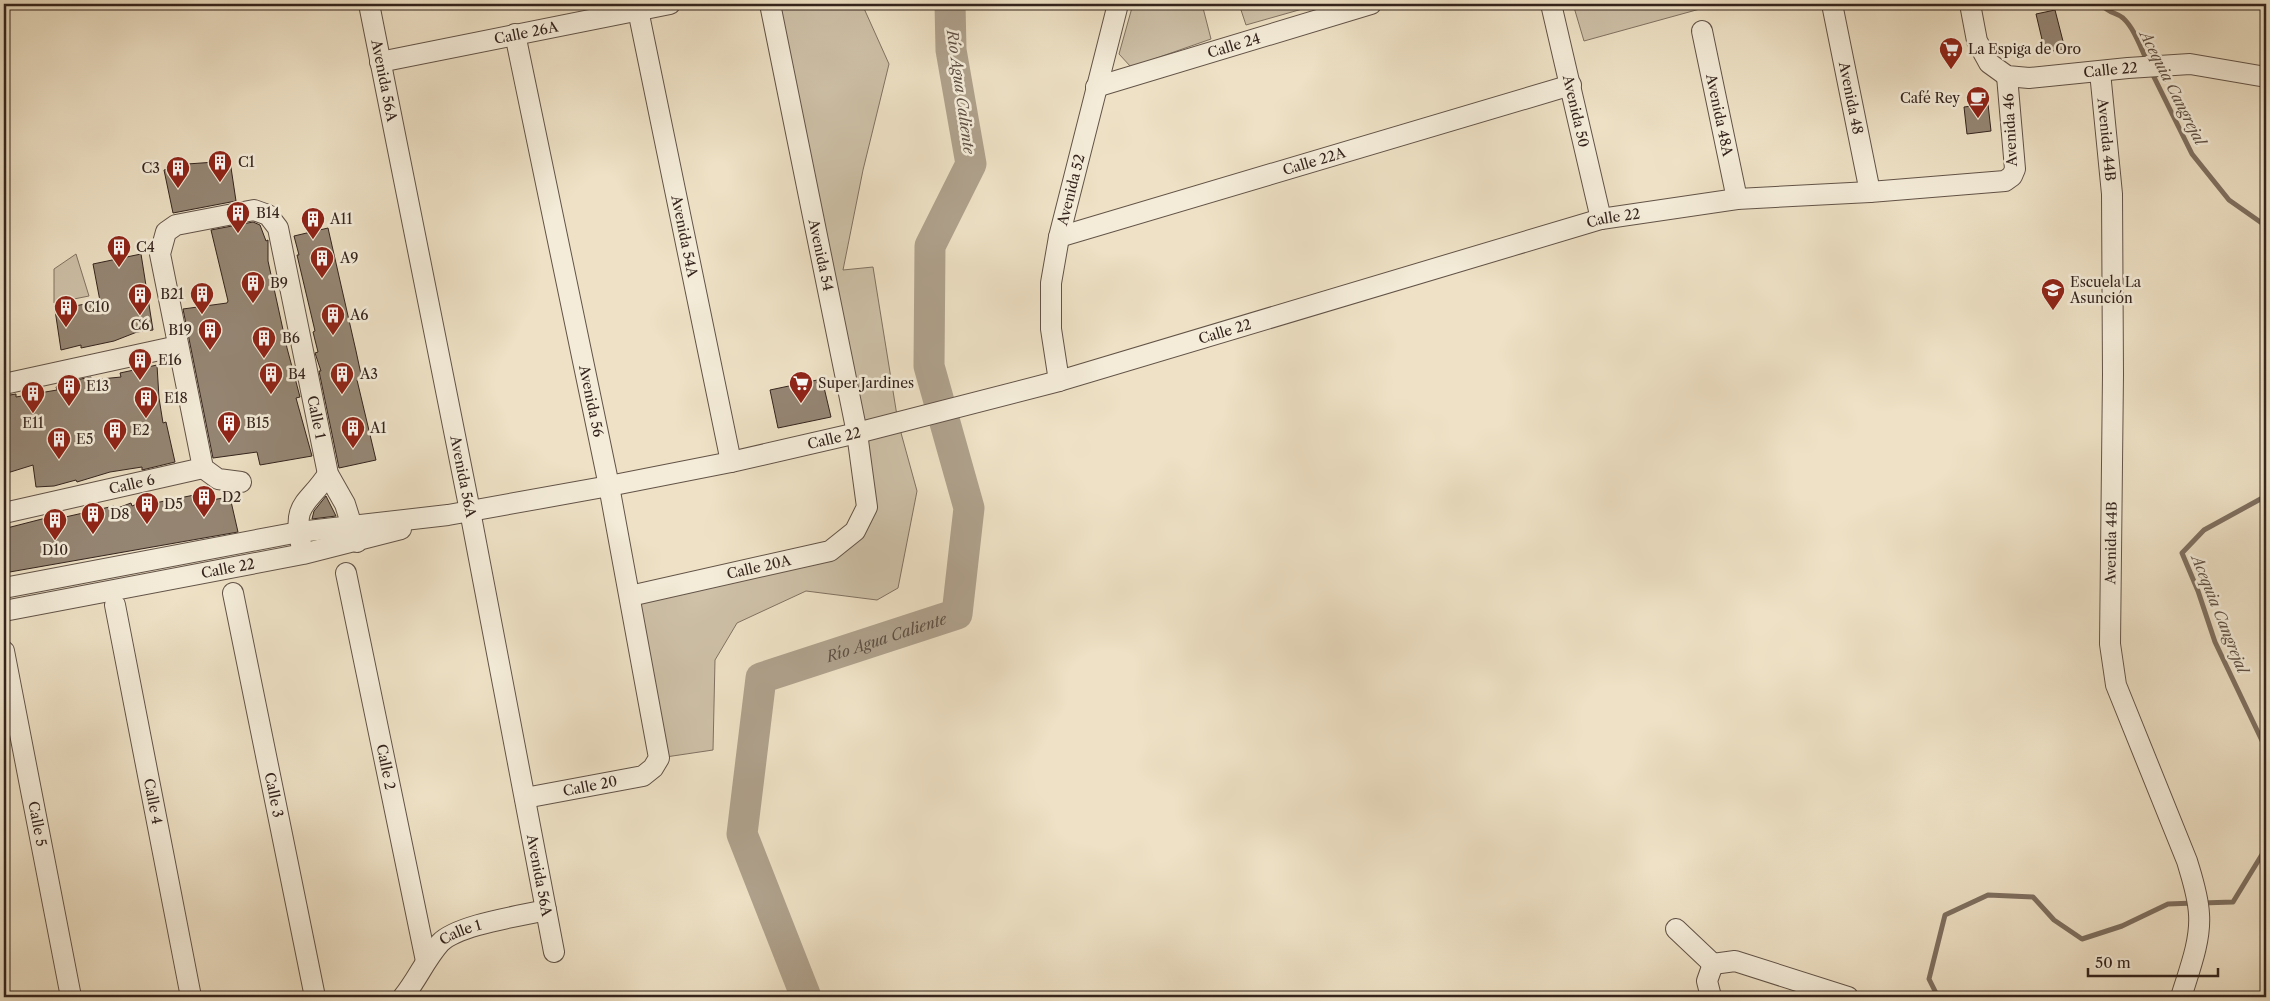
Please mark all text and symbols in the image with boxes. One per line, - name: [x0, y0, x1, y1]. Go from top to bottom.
- street label: Calle 26A: [493, 17, 560, 48]
- water label: Acequia Cangrejal: [2135, 26, 2211, 150]
- water label: Río Agua Caliente: [943, 28, 979, 156]
- street label: Calle 24: [1205, 29, 1262, 62]
- supermarket icon: La Espiga de Oro: [1938, 36, 1964, 70]
- street label: Avenida 56A: [367, 37, 401, 124]
- place label: La Espiga de Oro: [1968, 40, 2081, 58]
- street label: Calle 22: [2083, 58, 2138, 81]
- street label: Avenida 48: [1835, 59, 1867, 136]
- street label: Avenida 48A: [1702, 71, 1737, 159]
- street label: Avenida 50: [1559, 72, 1593, 149]
- cafe icon: Café Rey: [1965, 85, 1991, 119]
- place label: Café Rey: [1900, 89, 1960, 107]
- street label: Avenida 46: [1999, 93, 2021, 168]
- street label: Avenida 44B: [2094, 96, 2120, 182]
- street label: Calle 22A: [1280, 143, 1348, 179]
- building icon: C1: [207, 149, 233, 183]
- street label: Avenida 52: [1053, 152, 1089, 228]
- place label: C1: [238, 153, 255, 171]
- building icon: C3: [165, 155, 191, 189]
- place label: C3: [141, 159, 160, 177]
- street label: Avenida 54A: [667, 193, 702, 279]
- building icon: B14: [225, 200, 251, 234]
- place label: B14: [256, 204, 280, 222]
- street label: Calle 22: [1584, 204, 1641, 232]
- building icon: A11: [300, 206, 326, 240]
- place label: A11: [329, 210, 352, 228]
- street label: Avenida 54: [804, 217, 837, 292]
- building icon: C4: [106, 234, 132, 268]
- place label: C4: [136, 238, 155, 256]
- building icon: A9: [309, 245, 335, 279]
- place label: A9: [339, 249, 358, 267]
- building icon: B9: [240, 270, 266, 304]
- place label: Escuela La Asunción: [2069, 273, 2142, 307]
- place label: B9: [270, 274, 288, 292]
- school or university icon: Escuela La Asunción: [2040, 277, 2066, 311]
- building icon: B21: [189, 281, 215, 315]
- building icon: C6: [127, 282, 153, 316]
- place label: B21: [160, 285, 184, 303]
- building icon: C10: [53, 294, 79, 328]
- place label: C10: [84, 298, 110, 316]
- building icon: A6: [320, 302, 346, 336]
- place label: A6: [349, 306, 369, 324]
- street label: Calle 22: [1196, 315, 1253, 348]
- place label: C6: [131, 316, 150, 334]
- building icon: B19: [197, 317, 223, 351]
- place label: B19: [168, 321, 192, 339]
- building icon: B6: [251, 325, 277, 359]
- place label: B6: [282, 329, 300, 347]
- building icon: E16: [127, 347, 153, 381]
- place label: E16: [158, 351, 182, 369]
- building icon: B4: [258, 361, 284, 395]
- building icon: A3: [329, 361, 355, 395]
- street label: Avenida 56: [575, 363, 608, 439]
- place label: B4: [288, 365, 306, 383]
- place label: A3: [359, 365, 378, 383]
- supermarket icon: Super Jardines: [788, 370, 814, 404]
- building icon: E13: [56, 373, 82, 407]
- place label: Super Jardines: [818, 374, 914, 392]
- place label: E13: [86, 377, 109, 395]
- building icon: E11: [20, 380, 46, 414]
- building icon: E18: [133, 385, 159, 419]
- place label: E18: [164, 389, 188, 407]
- street label: Calle 1: [303, 394, 330, 441]
- building icon: B15: [216, 410, 242, 444]
- place label: E11: [22, 414, 44, 432]
- place label: B15: [246, 414, 269, 432]
- building icon: A1: [340, 415, 366, 449]
- building icon: E2: [102, 417, 128, 451]
- place label: A1: [369, 419, 386, 437]
- place label: E2: [132, 421, 150, 439]
- street label: Calle 22: [806, 423, 863, 453]
- building icon: E5: [46, 426, 72, 460]
- place label: E5: [76, 430, 93, 448]
- street label: Avenida 56A: [446, 433, 480, 520]
- street label: Calle 6: [107, 470, 156, 498]
- building icon: D2: [191, 484, 217, 518]
- place label: D2: [222, 488, 241, 506]
- building icon: D5: [134, 491, 160, 525]
- place label: D5: [164, 495, 183, 513]
- building icon: D8: [80, 501, 106, 535]
- street label: Avenida 44B: [2101, 501, 2121, 586]
- place label: D8: [110, 505, 130, 523]
- building icon: D10: [42, 507, 68, 541]
- place label: D10: [42, 541, 68, 559]
- water label: Acequia Cangrejal: [2187, 550, 2253, 678]
- street label: Calle 20A: [725, 551, 793, 583]
- street label: Calle 22: [200, 554, 256, 582]
- water label: Río Agua Caliente: [823, 608, 949, 666]
- street label: Calle 2: [373, 742, 399, 791]
- street label: Calle 3: [261, 771, 287, 819]
- street label: Calle 20: [561, 772, 619, 800]
- street label: Calle 4: [140, 777, 166, 826]
- street label: Calle 5: [24, 800, 51, 848]
- street label: Avenida 56A: [523, 832, 556, 919]
- street label: Calle 1: [436, 916, 483, 949]
- scale bar: [2088, 946, 2218, 978]
- text: 50 m: [2095, 953, 2131, 972]

